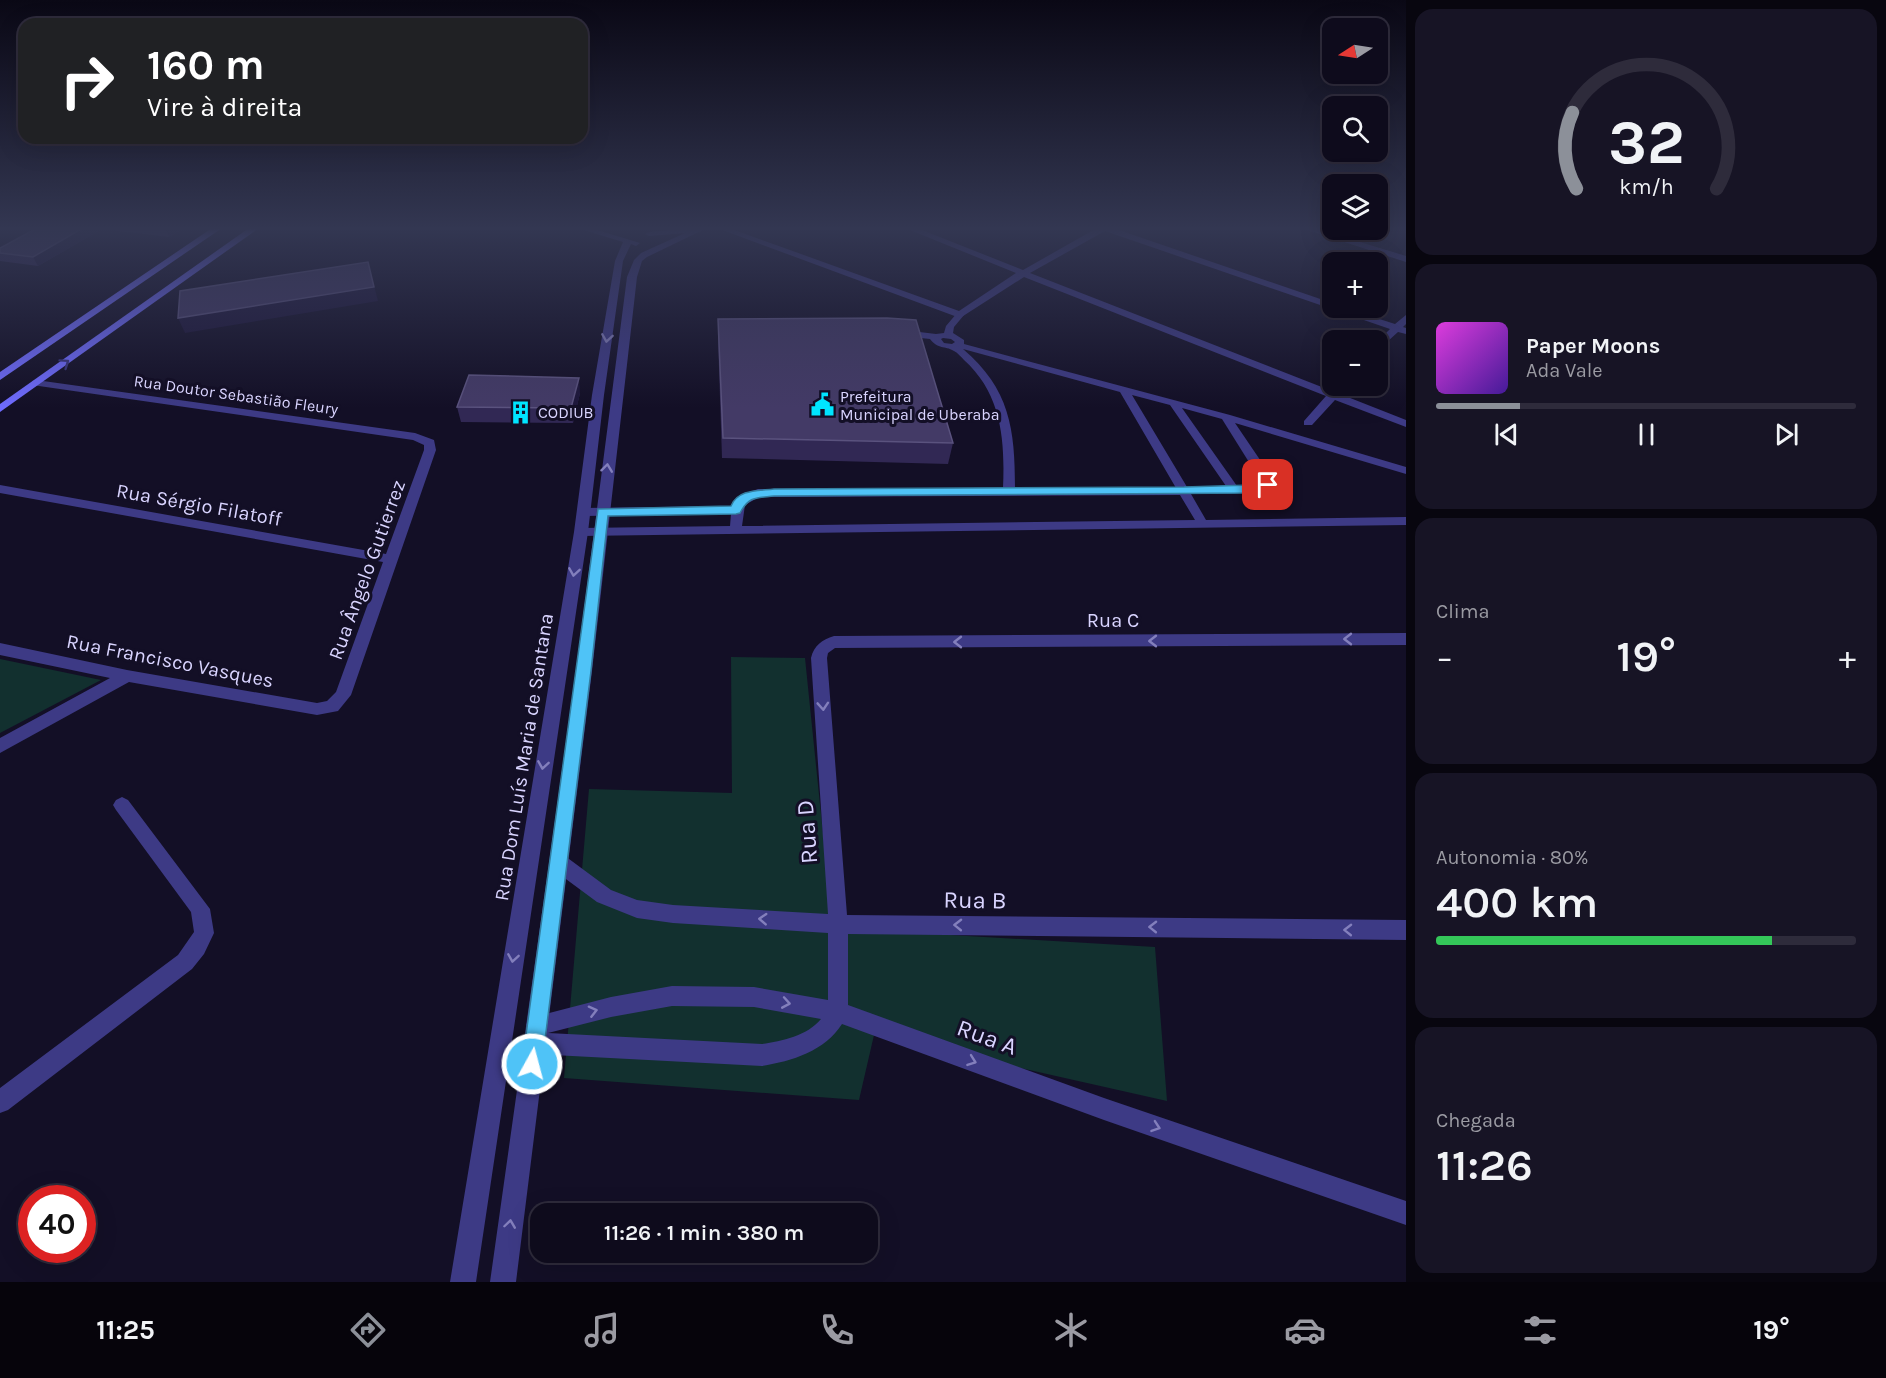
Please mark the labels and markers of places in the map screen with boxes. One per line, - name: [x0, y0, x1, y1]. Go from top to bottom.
- place label: Prefeitura Municipal de Uberaba: [840, 387, 1000, 424]
- public building icon: Prefeitura Municipal de Uberaba: [809, 392, 835, 418]
- building icon: CODIUB: [507, 399, 533, 425]
- place label: CODIUB: [538, 403, 594, 422]
- pin: [1242, 459, 1293, 510]

